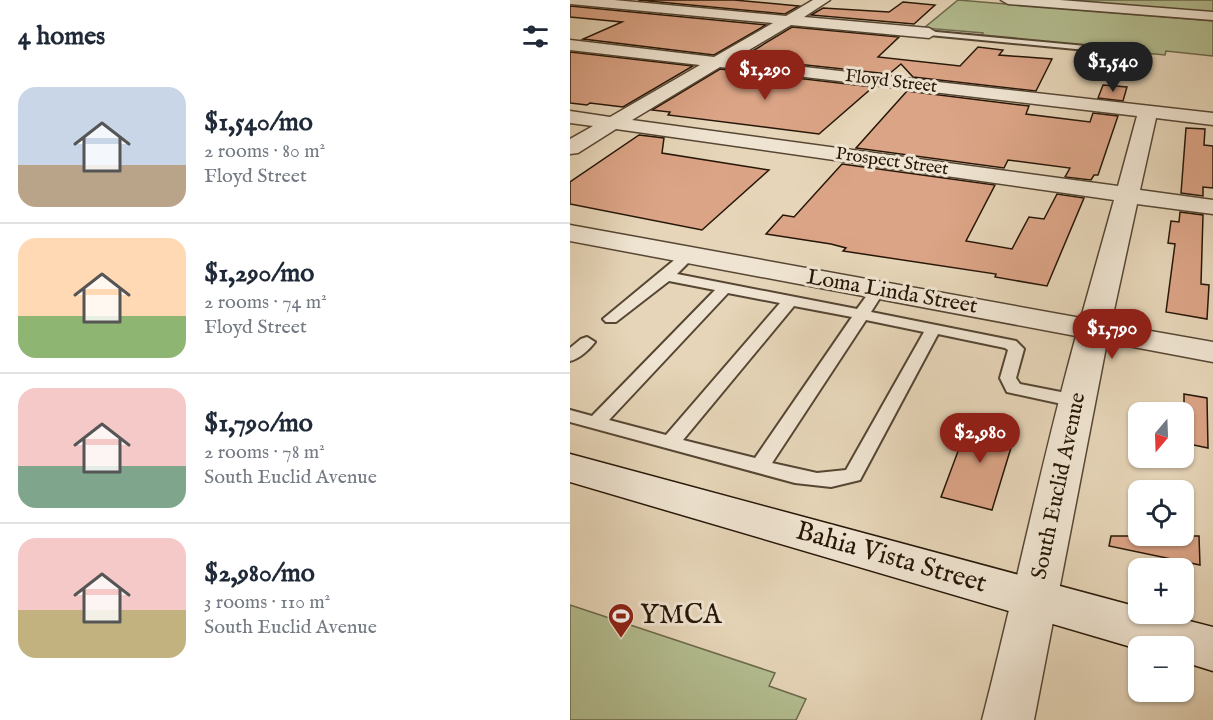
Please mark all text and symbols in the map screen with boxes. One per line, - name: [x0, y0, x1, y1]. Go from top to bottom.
- text: 4 homes: [18, 20, 105, 53]
- icon: filters: [519, 20, 552, 53]
- pin: $1,540: [1064, 42, 1162, 93]
- text: $1,540: [1088, 49, 1138, 74]
- pin: $1,290: [716, 50, 814, 101]
- text: $1,290: [739, 57, 791, 82]
- street label: Floyd Street: [844, 65, 938, 99]
- text: $1,540/mo: [204, 106, 313, 139]
- icon: home: [66, 111, 138, 183]
- text: 2 rooms · 80 m²: [204, 139, 325, 164]
- street label: Prospect Street: [834, 143, 950, 181]
- text: Floyd Street: [204, 164, 307, 189]
- text: $1,290/mo: [204, 257, 314, 290]
- icon: home: [66, 262, 138, 334]
- street label: Loma Linda Street: [804, 263, 980, 321]
- text: 2 rooms · 74 m²: [204, 290, 327, 315]
- pin: $1,790: [1063, 309, 1161, 360]
- text: Floyd Street: [204, 315, 307, 340]
- text: $1,790: [1087, 316, 1137, 341]
- street label: South Euclid Avenue: [1026, 390, 1092, 582]
- north arrow: [1128, 402, 1194, 468]
- map controls: [1128, 402, 1194, 702]
- text: $1,790/mo: [204, 407, 313, 440]
- icon: home: [66, 412, 138, 484]
- pin: $2,980: [931, 413, 1029, 464]
- text: $2,980: [954, 420, 1006, 445]
- text: 2 rooms · 78 m²: [204, 440, 325, 465]
- text: South Euclid Avenue: [204, 465, 377, 490]
- button: locate: [1128, 480, 1194, 546]
- street label: Bahia Vista Street: [792, 515, 990, 601]
- text: $2,980/mo: [204, 557, 315, 590]
- button: +: [1128, 558, 1194, 624]
- icon: home: [66, 562, 138, 634]
- text: 3 rooms · 110 m²: [204, 590, 330, 615]
- place label: YMCA: [640, 599, 722, 633]
- sports icon: YMCA: [606, 601, 636, 639]
- text: South Euclid Avenue: [204, 615, 377, 640]
- button: −: [1128, 636, 1194, 702]

